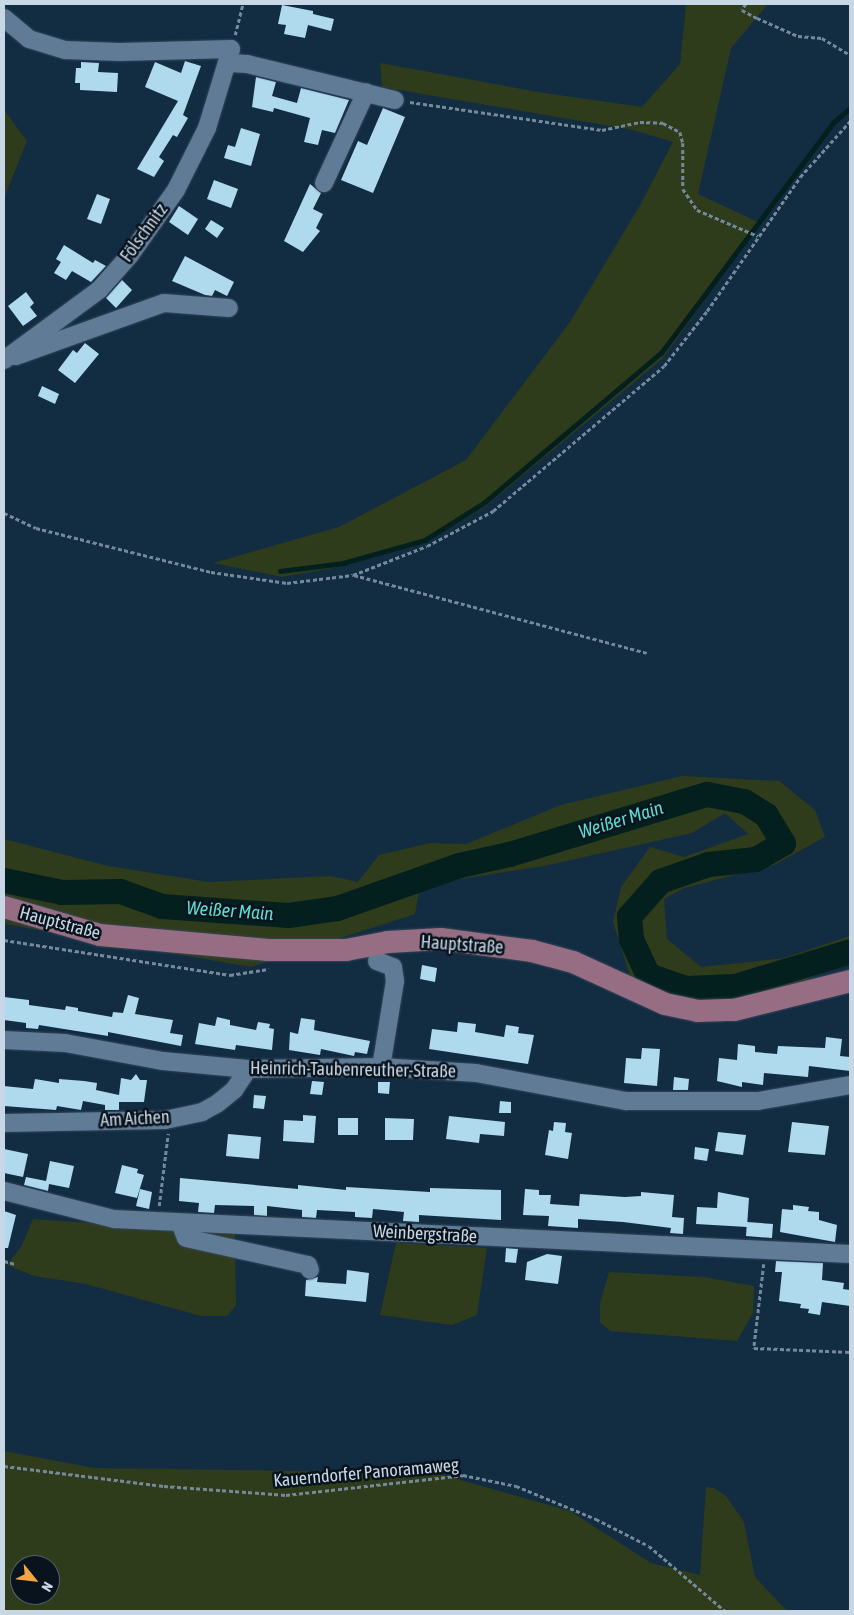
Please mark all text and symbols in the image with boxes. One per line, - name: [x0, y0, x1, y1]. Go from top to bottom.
- street label: Fölschnitz: [116, 200, 172, 266]
- water label: Weißer Main: [576, 796, 666, 844]
- water label: Weißer Main: [186, 897, 274, 925]
- street label: Hauptstraße: [17, 902, 103, 944]
- street label: Hauptstraße: [420, 931, 504, 959]
- street label: Heinrich-Taubenreuther-Straße: [250, 1057, 456, 1083]
- street label: Am Aichen: [100, 1106, 170, 1132]
- street label: Weinbergstraße: [372, 1220, 478, 1248]
- street label: Kauerndorfer Panoramaweg: [272, 1454, 460, 1492]
- north arrow: [10, 1555, 60, 1605]
- text: N: [38, 1579, 56, 1594]

